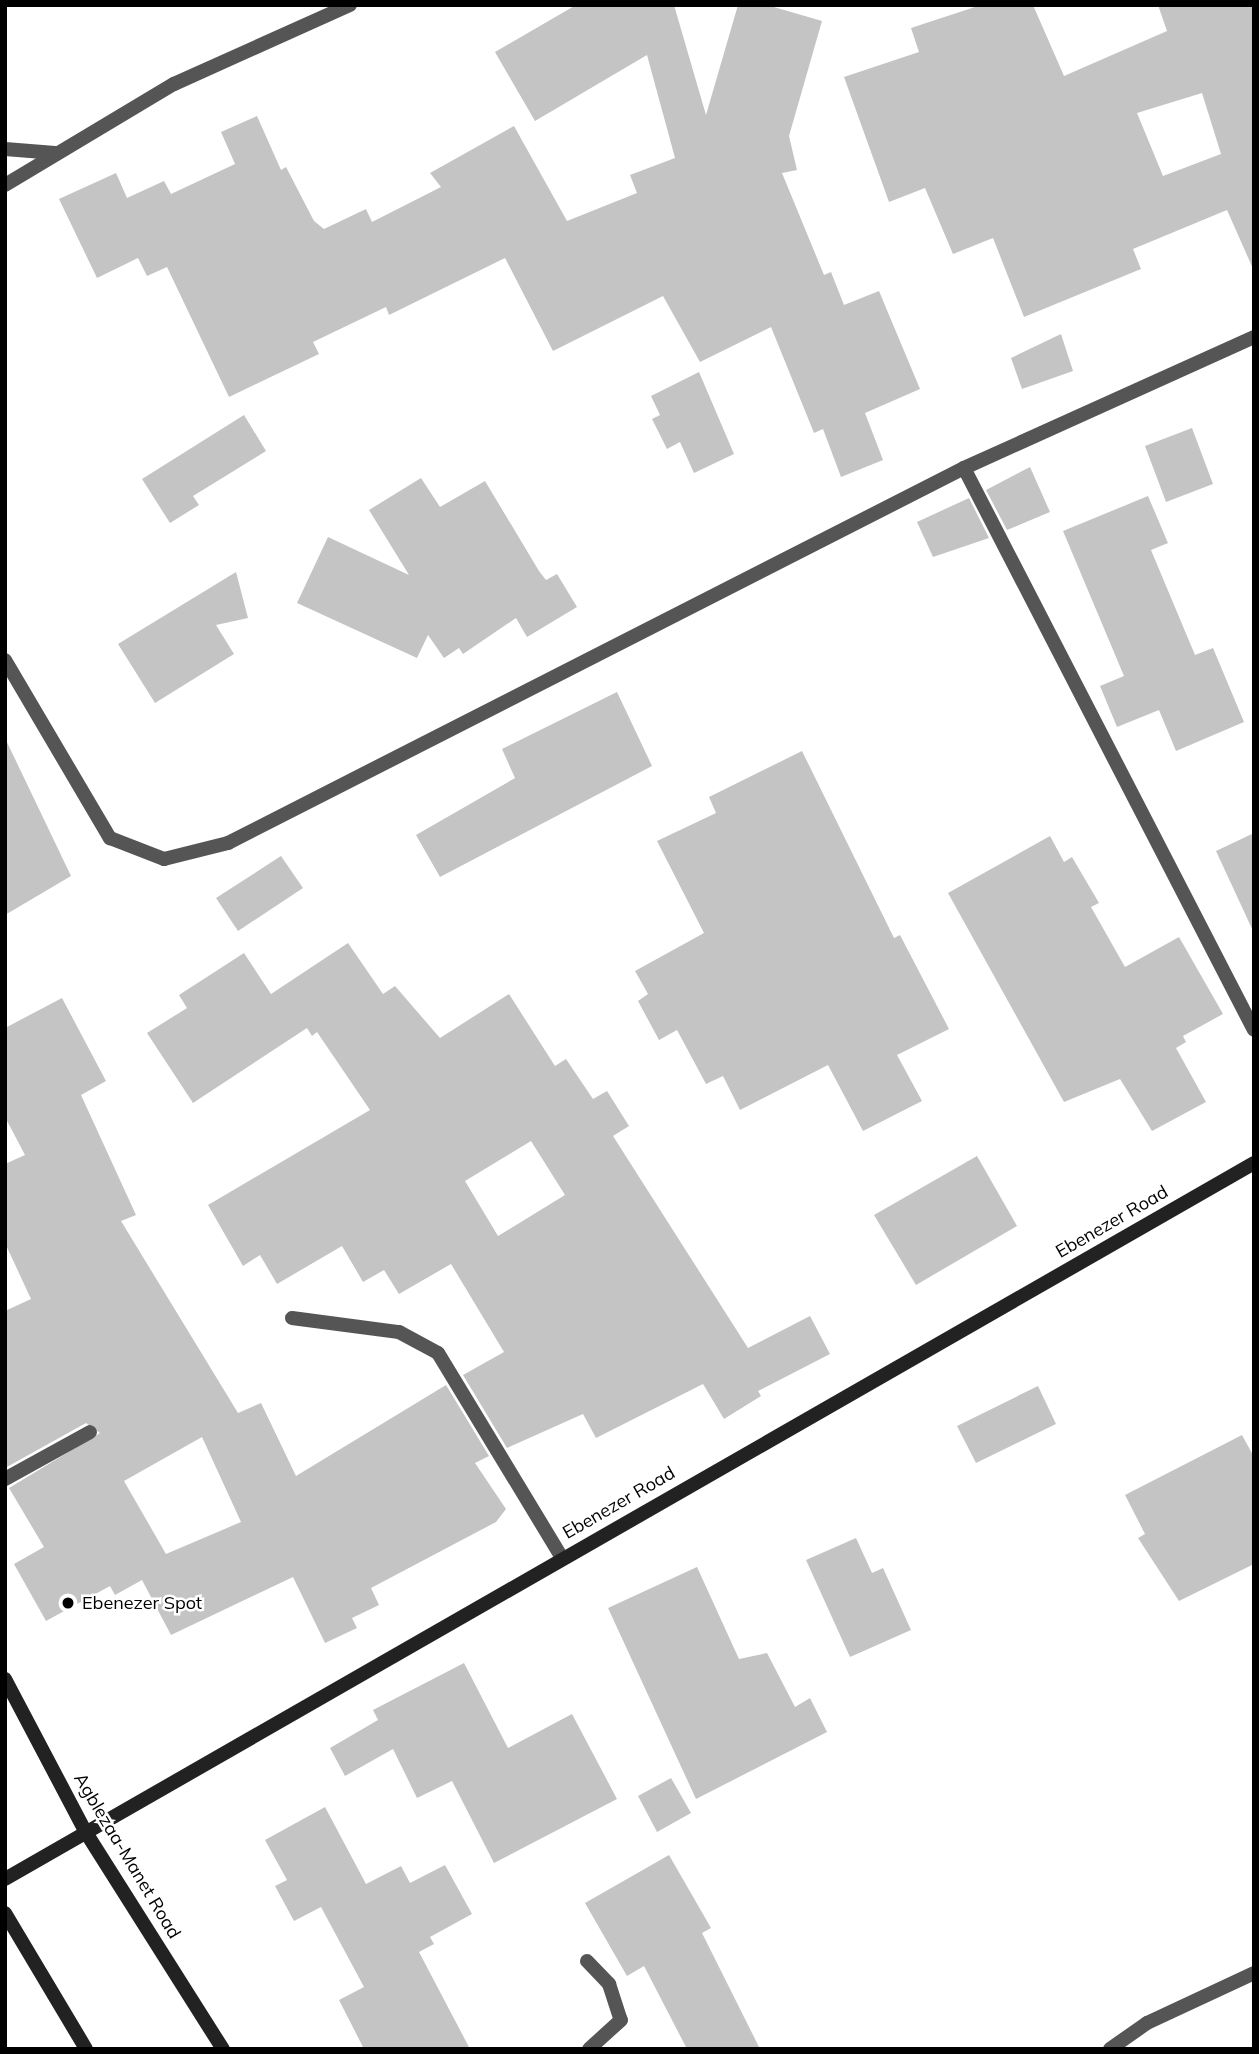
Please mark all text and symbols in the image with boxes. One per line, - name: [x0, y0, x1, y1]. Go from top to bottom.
- street label: Ebenezer Road: [1052, 1181, 1172, 1263]
- street label: Ebenezer Road: [559, 1462, 679, 1544]
- place label: Ebenezer Spot: [82, 1592, 202, 1614]
- marker: Ebenezer Spot: [60, 1595, 76, 1611]
- street label: Agblezaa-Manet Road: [69, 1769, 185, 1943]

